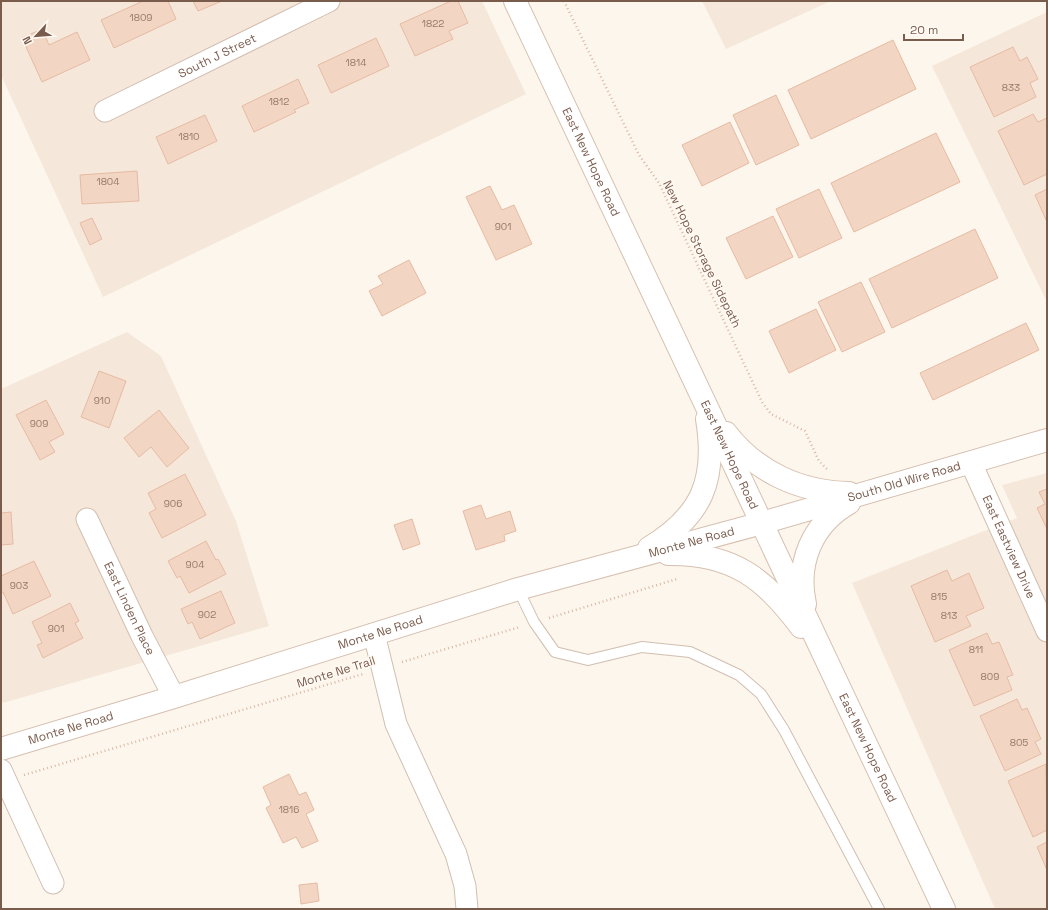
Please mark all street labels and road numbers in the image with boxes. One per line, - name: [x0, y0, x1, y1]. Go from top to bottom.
- street label: South J Street: [175, 30, 259, 82]
- street label: East New Hope Road: [558, 105, 624, 219]
- street label: New Hope Storage Sidepath: [659, 178, 745, 330]
- street label: East New Hope Road: [697, 398, 762, 512]
- street label: South Old Wire Road: [846, 458, 963, 506]
- street label: East Eastview Drive: [979, 493, 1039, 601]
- street label: Monte Ne Road: [647, 523, 736, 561]
- street label: East Linden Place: [100, 559, 159, 658]
- street label: Monte Ne Road: [336, 611, 425, 653]
- street label: Monte Ne Trail: [295, 652, 377, 692]
- street label: East New Hope Road: [835, 691, 900, 805]
- street label: Monte Ne Road: [26, 708, 115, 748]

